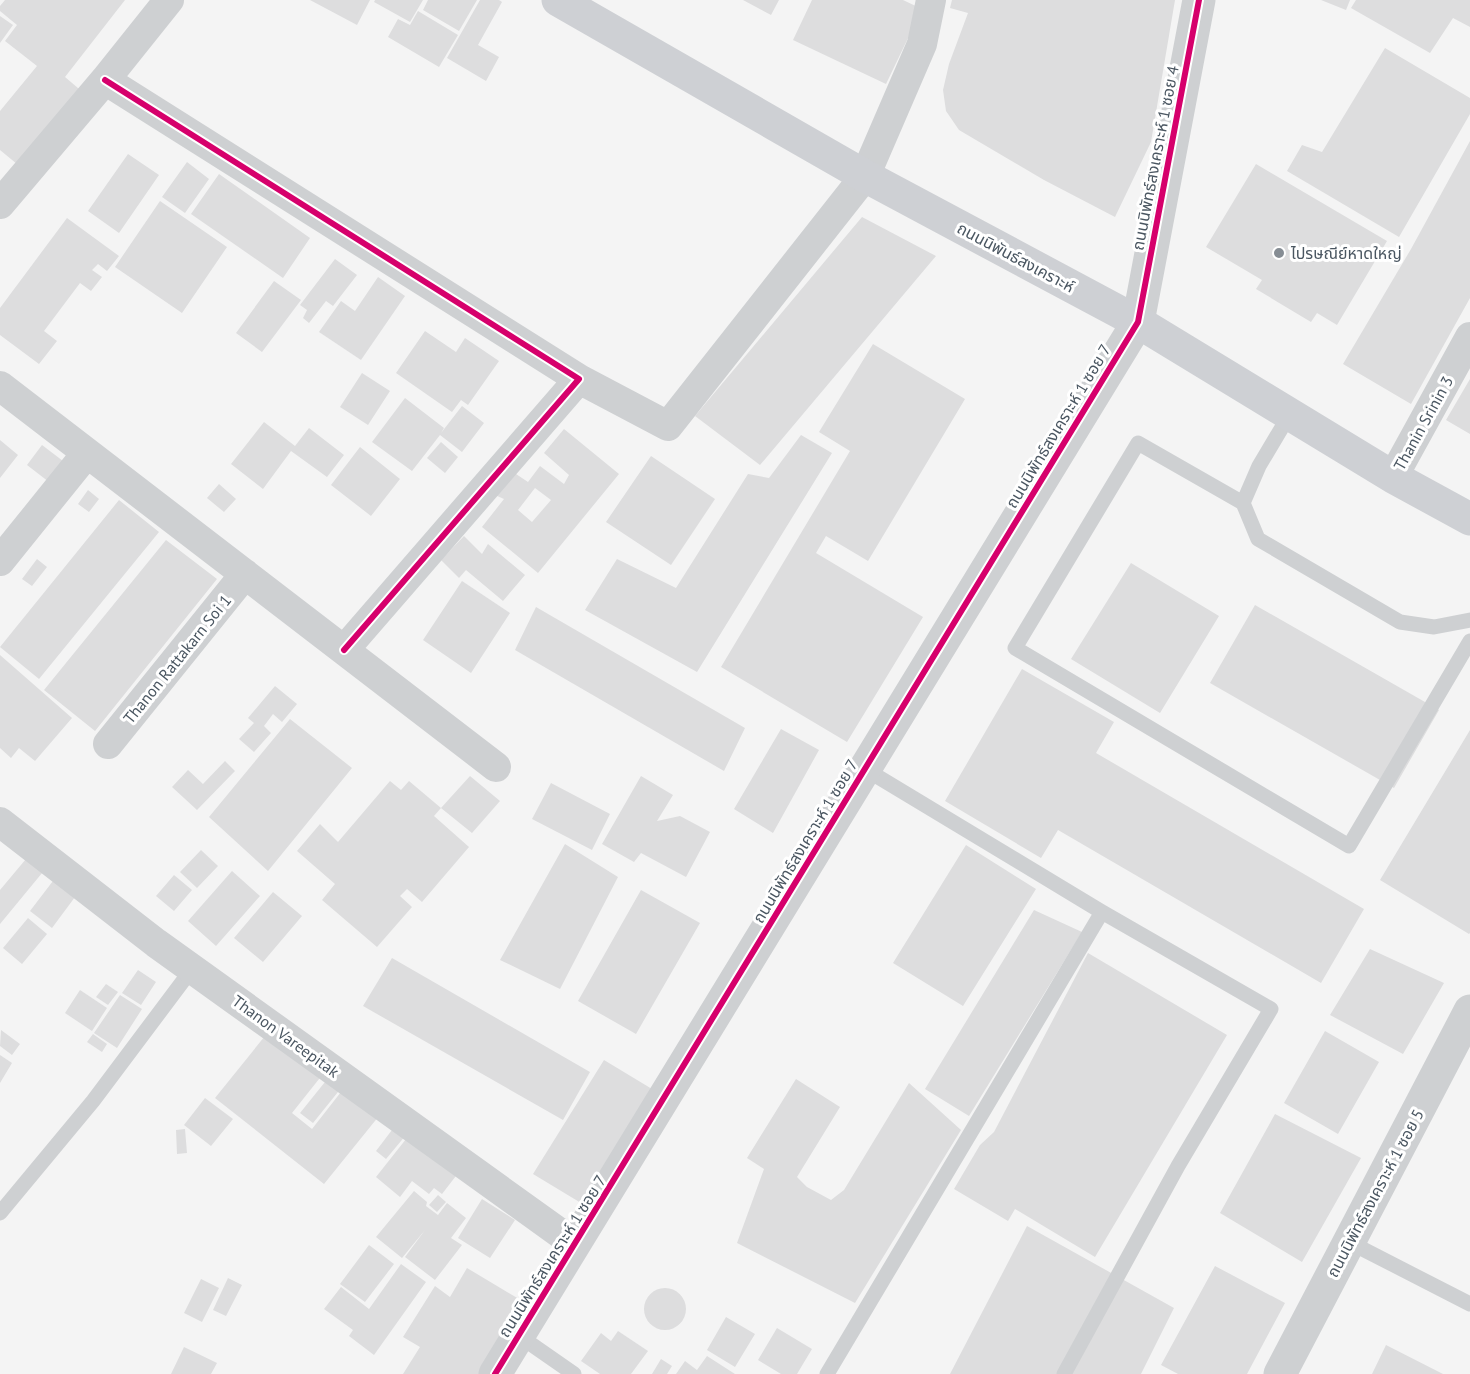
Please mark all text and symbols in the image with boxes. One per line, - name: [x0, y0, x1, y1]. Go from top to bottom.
- street label: ถนนนิพัทธ์สงเคราะห์ 1 ซอย 4: [1127, 64, 1183, 252]
- street label: ถนนนิพันธ์สงเคราะห์: [954, 218, 1078, 296]
- place label: ไปรษณีย์หาดใหญ่: [1290, 243, 1402, 263]
- marker: ไปรษณีย์หาดใหญ่: [1272, 246, 1286, 260]
- street label: ถนนนิพัทธ์สงเคราะห์ 1 ซอย 7: [1001, 340, 1115, 512]
- street label: Thanin Srinin 3: [1389, 372, 1457, 474]
- street label: Thanon Rattakarn Soi 1: [119, 590, 235, 728]
- street label: ถนนนิพัทธ์สงเคราะห์ 1 ซอย 7: [748, 755, 862, 927]
- street label: Thanon Vareepitak: [229, 991, 344, 1082]
- street label: ถนนนิพัทธ์สงเคราะห์ 1 ซอย 5: [1322, 1105, 1428, 1281]
- street label: ถนนนิพัทธ์สงเคราะห์ 1 ซอย 7: [494, 1171, 610, 1341]

